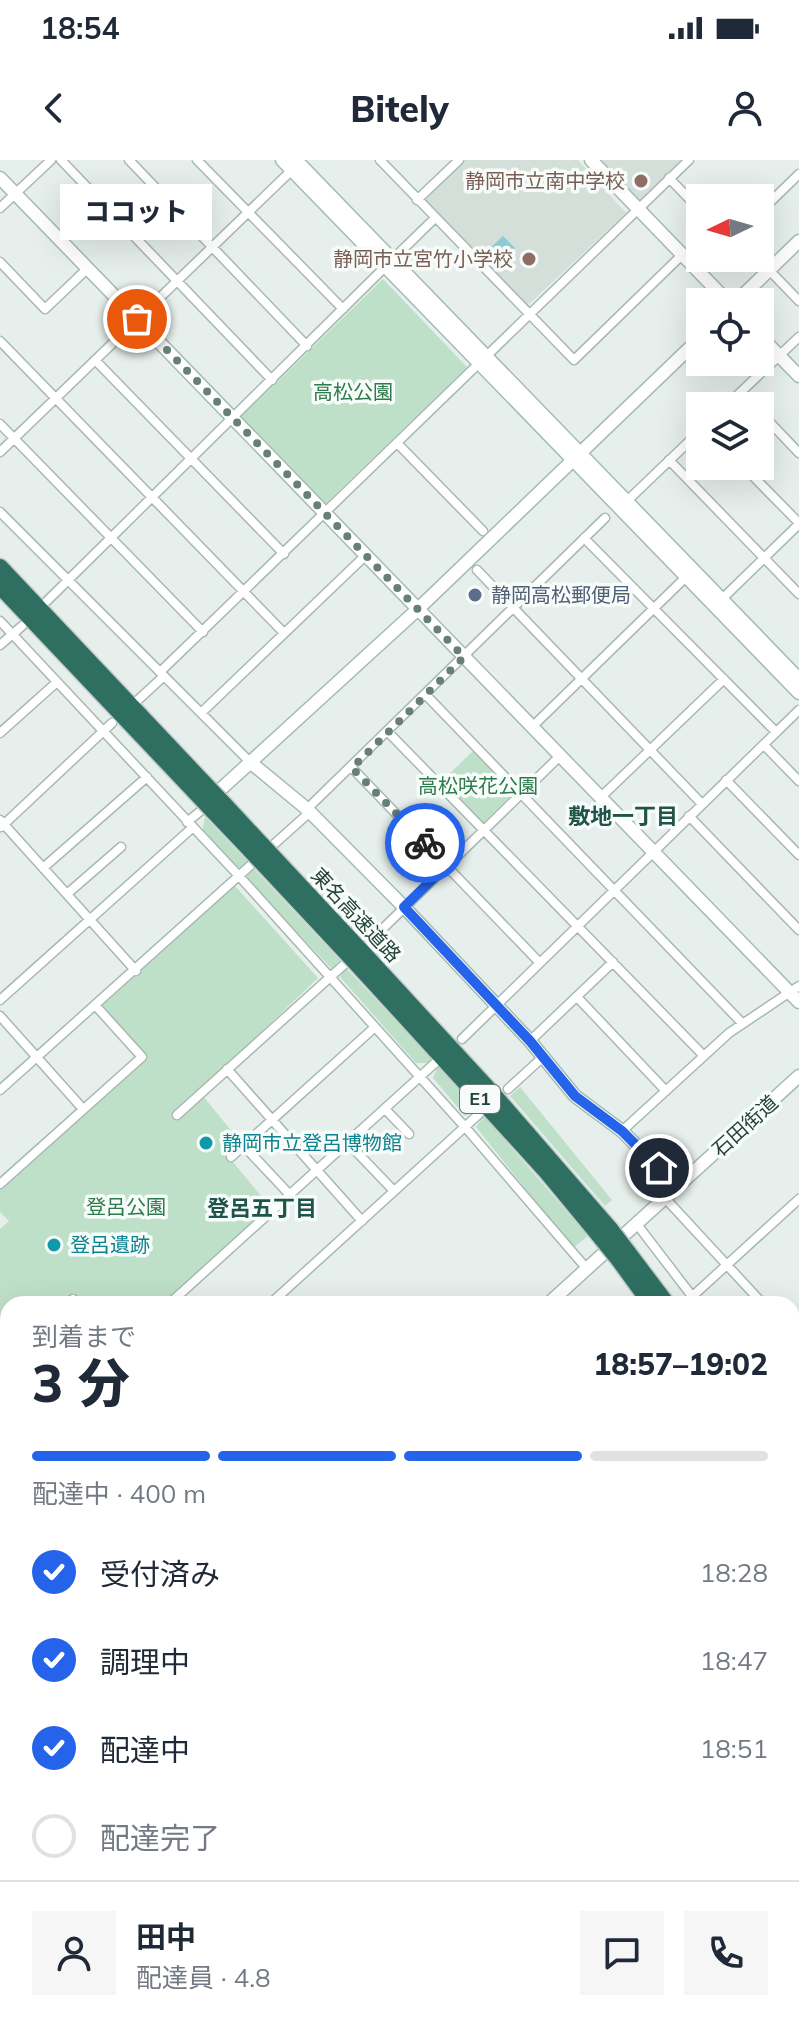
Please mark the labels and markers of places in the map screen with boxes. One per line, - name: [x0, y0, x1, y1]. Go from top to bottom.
- place label: 静岡市立南中学校: [465, 168, 625, 193]
- marker: 静岡市立南中学校: [632, 172, 650, 190]
- callout: ココット: [61, 183, 213, 239]
- place label: 静岡市立宮竹小学校: [333, 246, 513, 271]
- marker: 静岡市立宮竹小学校: [520, 250, 538, 268]
- pin: [103, 285, 171, 353]
- place label: 静岡高松郵便局: [491, 582, 631, 607]
- marker: 静岡高松郵便局: [466, 586, 484, 604]
- place label: 静岡市立登呂博物館: [222, 1130, 402, 1155]
- marker: 静岡市立登呂博物館: [197, 1134, 215, 1152]
- pin: [625, 1134, 693, 1202]
- place label: 登呂遺跡: [70, 1232, 150, 1257]
- marker: 登呂遺跡: [45, 1236, 63, 1254]

